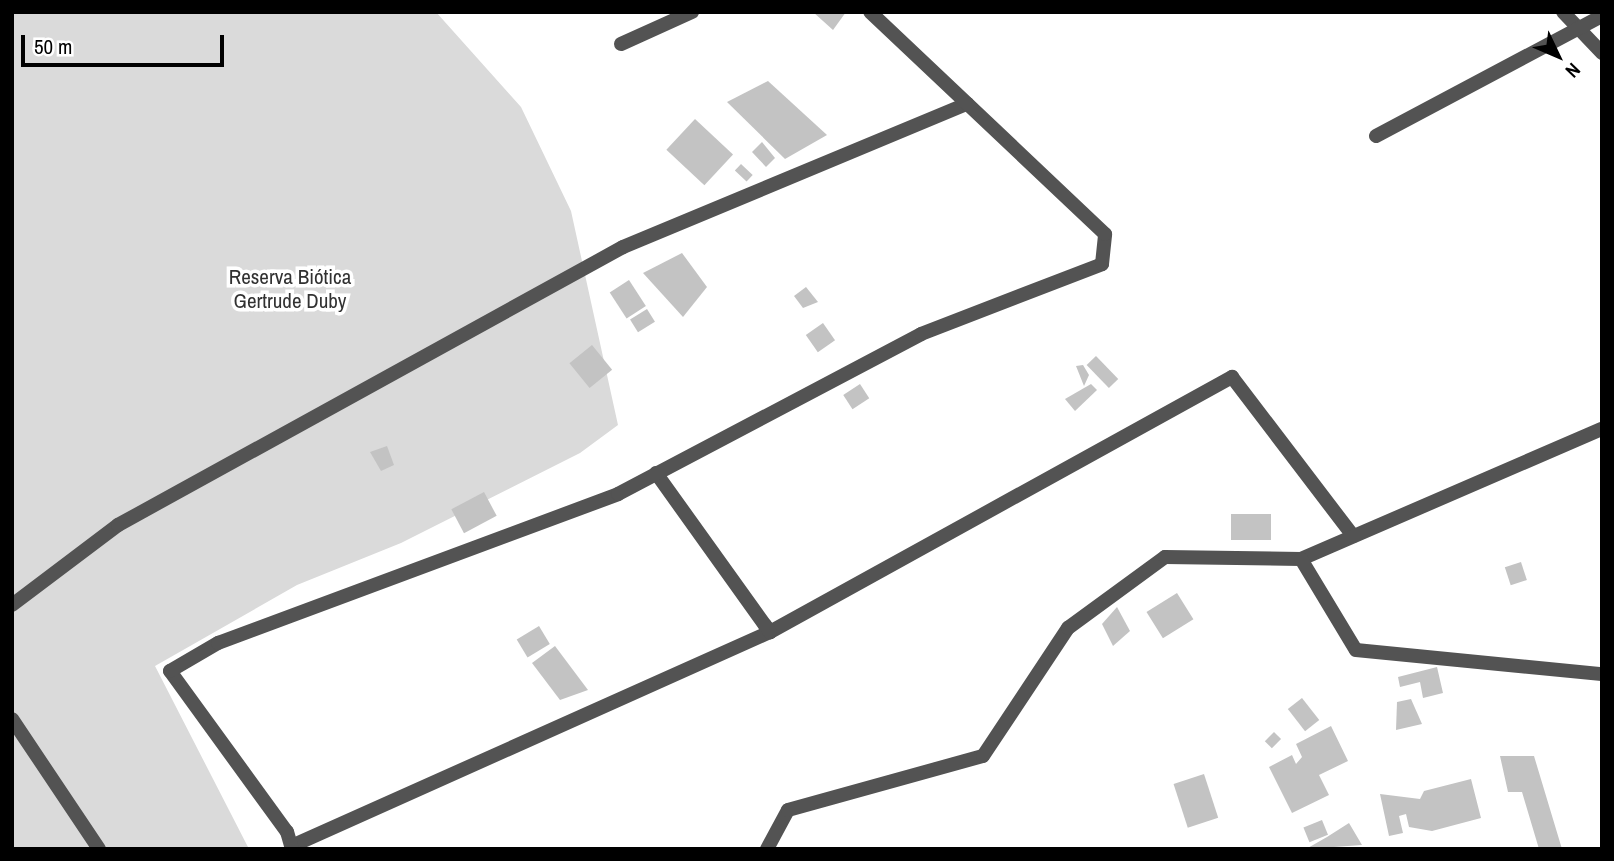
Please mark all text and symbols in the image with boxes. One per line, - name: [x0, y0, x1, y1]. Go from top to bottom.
- scale bar: [24, 21, 228, 65]
- north arrow: [1523, 21, 1593, 91]
- text: 50 m: [34, 32, 72, 61]
- text: N: [1560, 58, 1586, 84]
- park label: Reserva Biótica Gertrude Duby: [229, 264, 351, 314]

